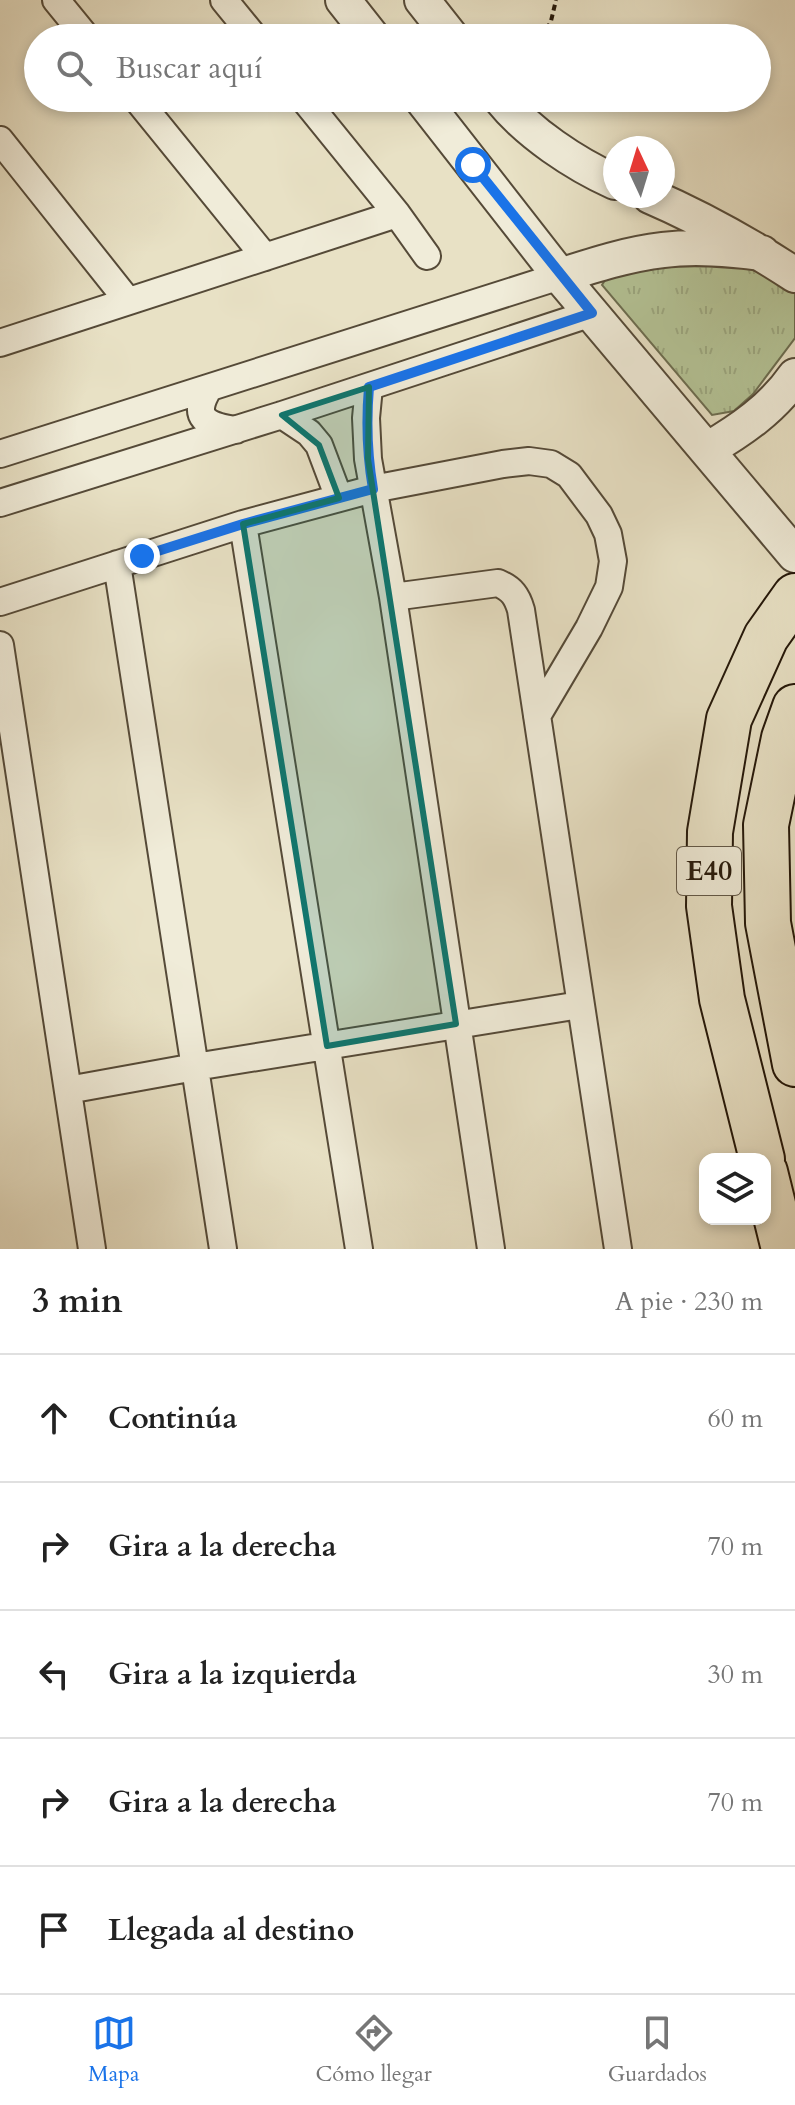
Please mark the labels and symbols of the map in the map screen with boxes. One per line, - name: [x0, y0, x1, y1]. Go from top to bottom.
- north arrow: [603, 136, 675, 208]
- route start: [455, 147, 491, 183]
- route end: [124, 538, 160, 574]
- road number: E40: [677, 847, 741, 895]

